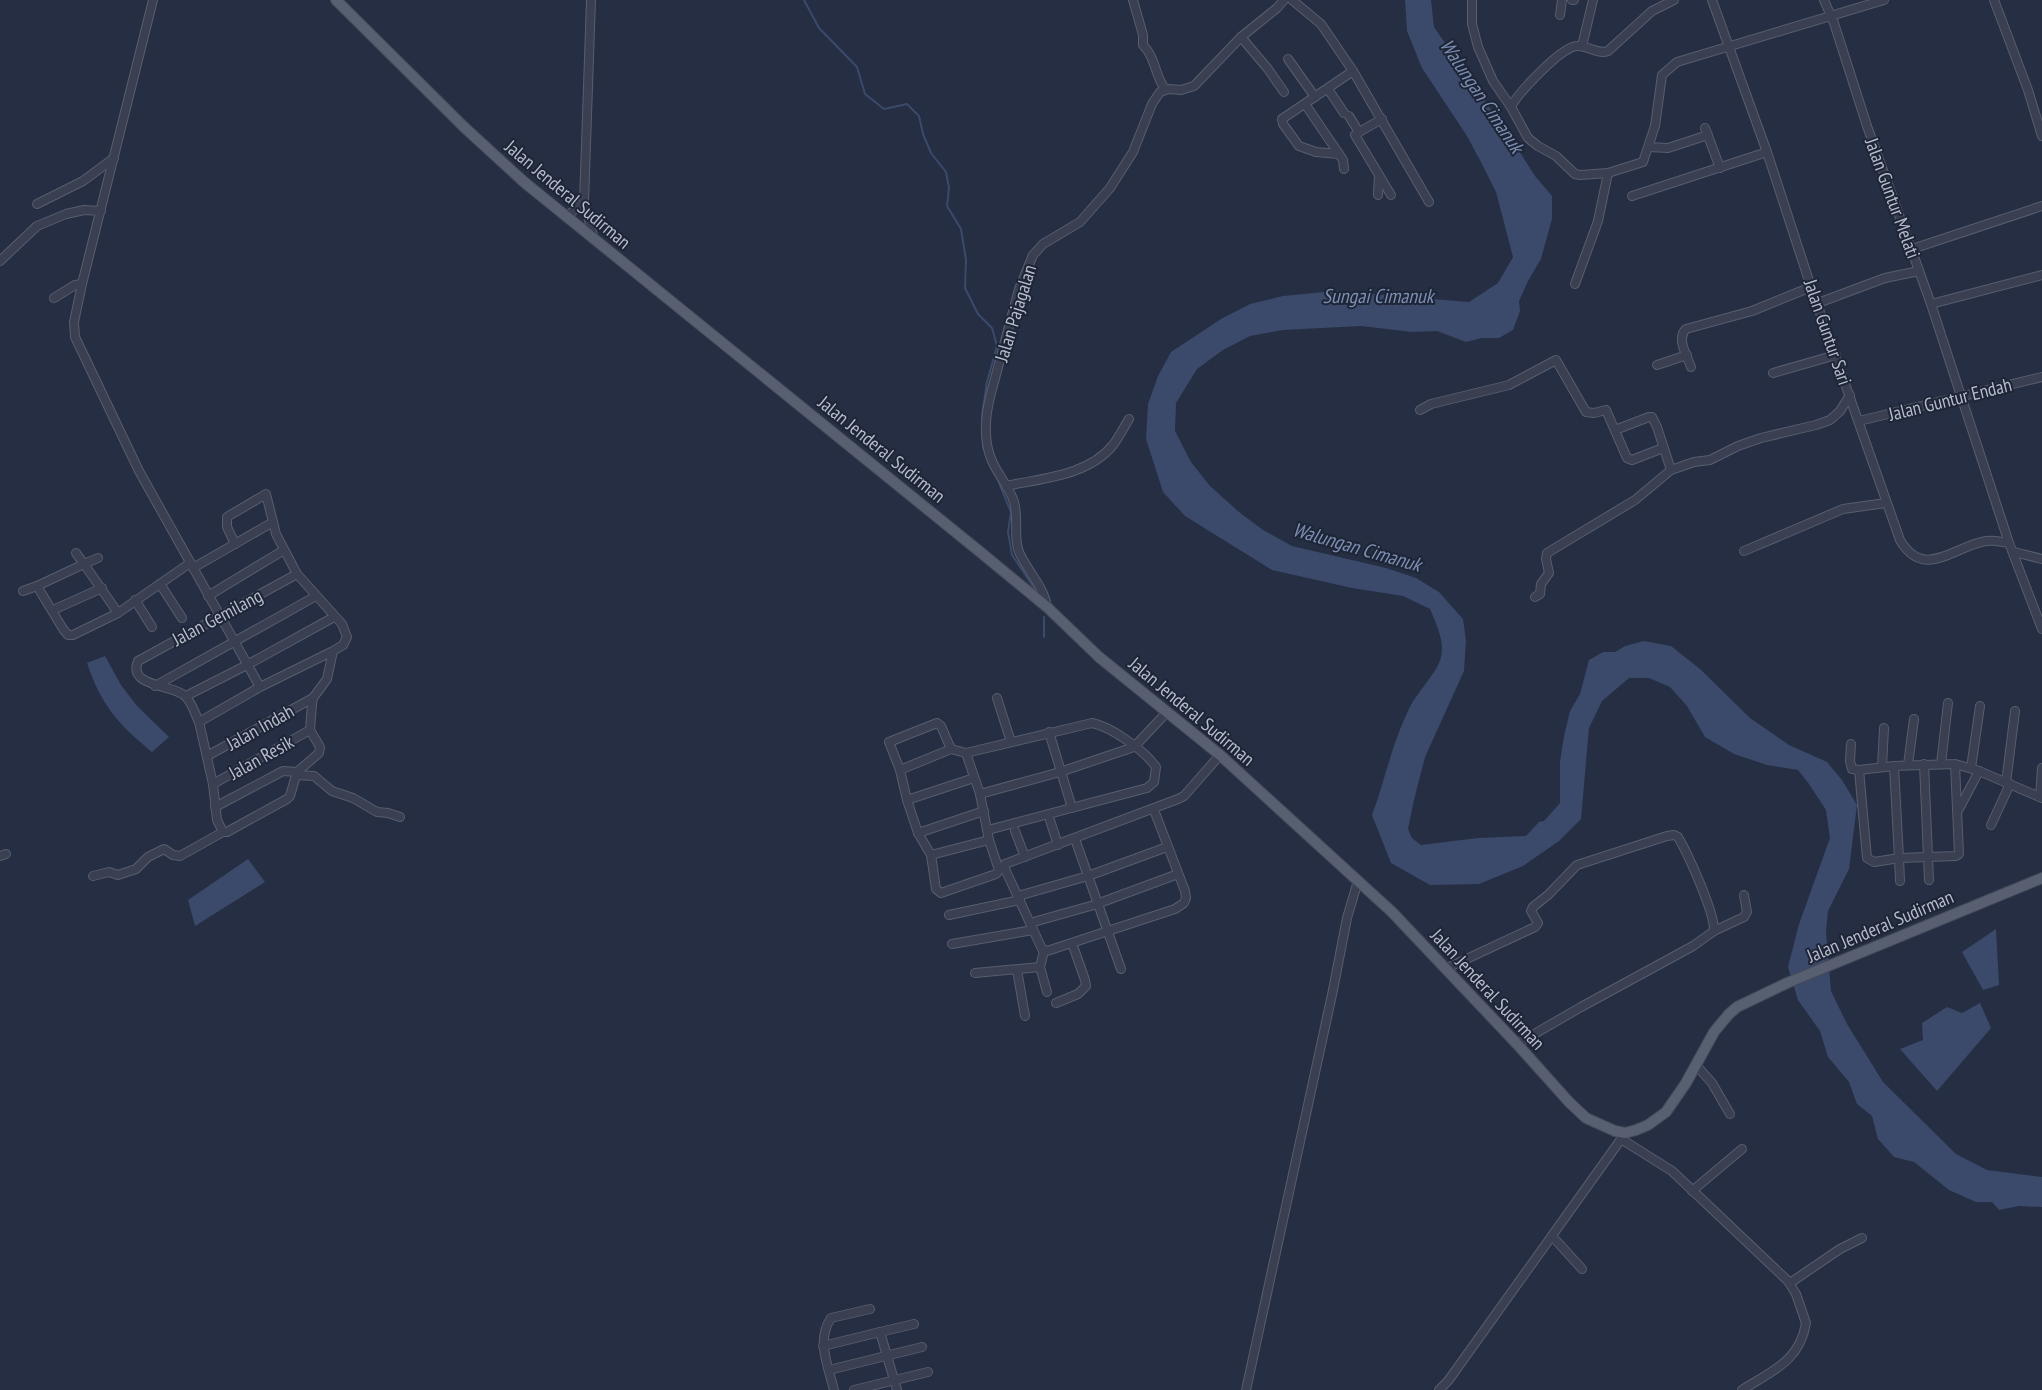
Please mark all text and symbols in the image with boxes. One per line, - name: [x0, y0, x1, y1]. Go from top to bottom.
- water label: Walungan Cimanuk: [1434, 34, 1531, 160]
- street label: Jalan Guntur Melati: [1860, 133, 1926, 262]
- street label: Jalan Jenderal Sudirman: [499, 134, 636, 254]
- street label: Jalan Pajagalan: [989, 262, 1041, 365]
- street label: Jalan Guntur Sari: [1798, 275, 1857, 388]
- water label: Sungai Cimanuk: [1323, 283, 1436, 309]
- street label: Jalan Guntur Endah: [1885, 372, 2014, 426]
- street label: Jalan Jenderal Sudirman: [813, 390, 951, 508]
- water label: Walungan Cimanuk: [1290, 516, 1426, 578]
- street label: Jalan Gemilang: [167, 583, 266, 651]
- street label: Jalan Jenderal Sudirman: [1123, 651, 1260, 771]
- street label: Jalan Indah: [221, 699, 298, 756]
- street label: Jalan Resik: [223, 729, 298, 785]
- street label: Jalan Jenderal Sudirman: [1802, 884, 1957, 968]
- street label: Jalan Jenderal Sudirman: [1425, 923, 1550, 1055]

